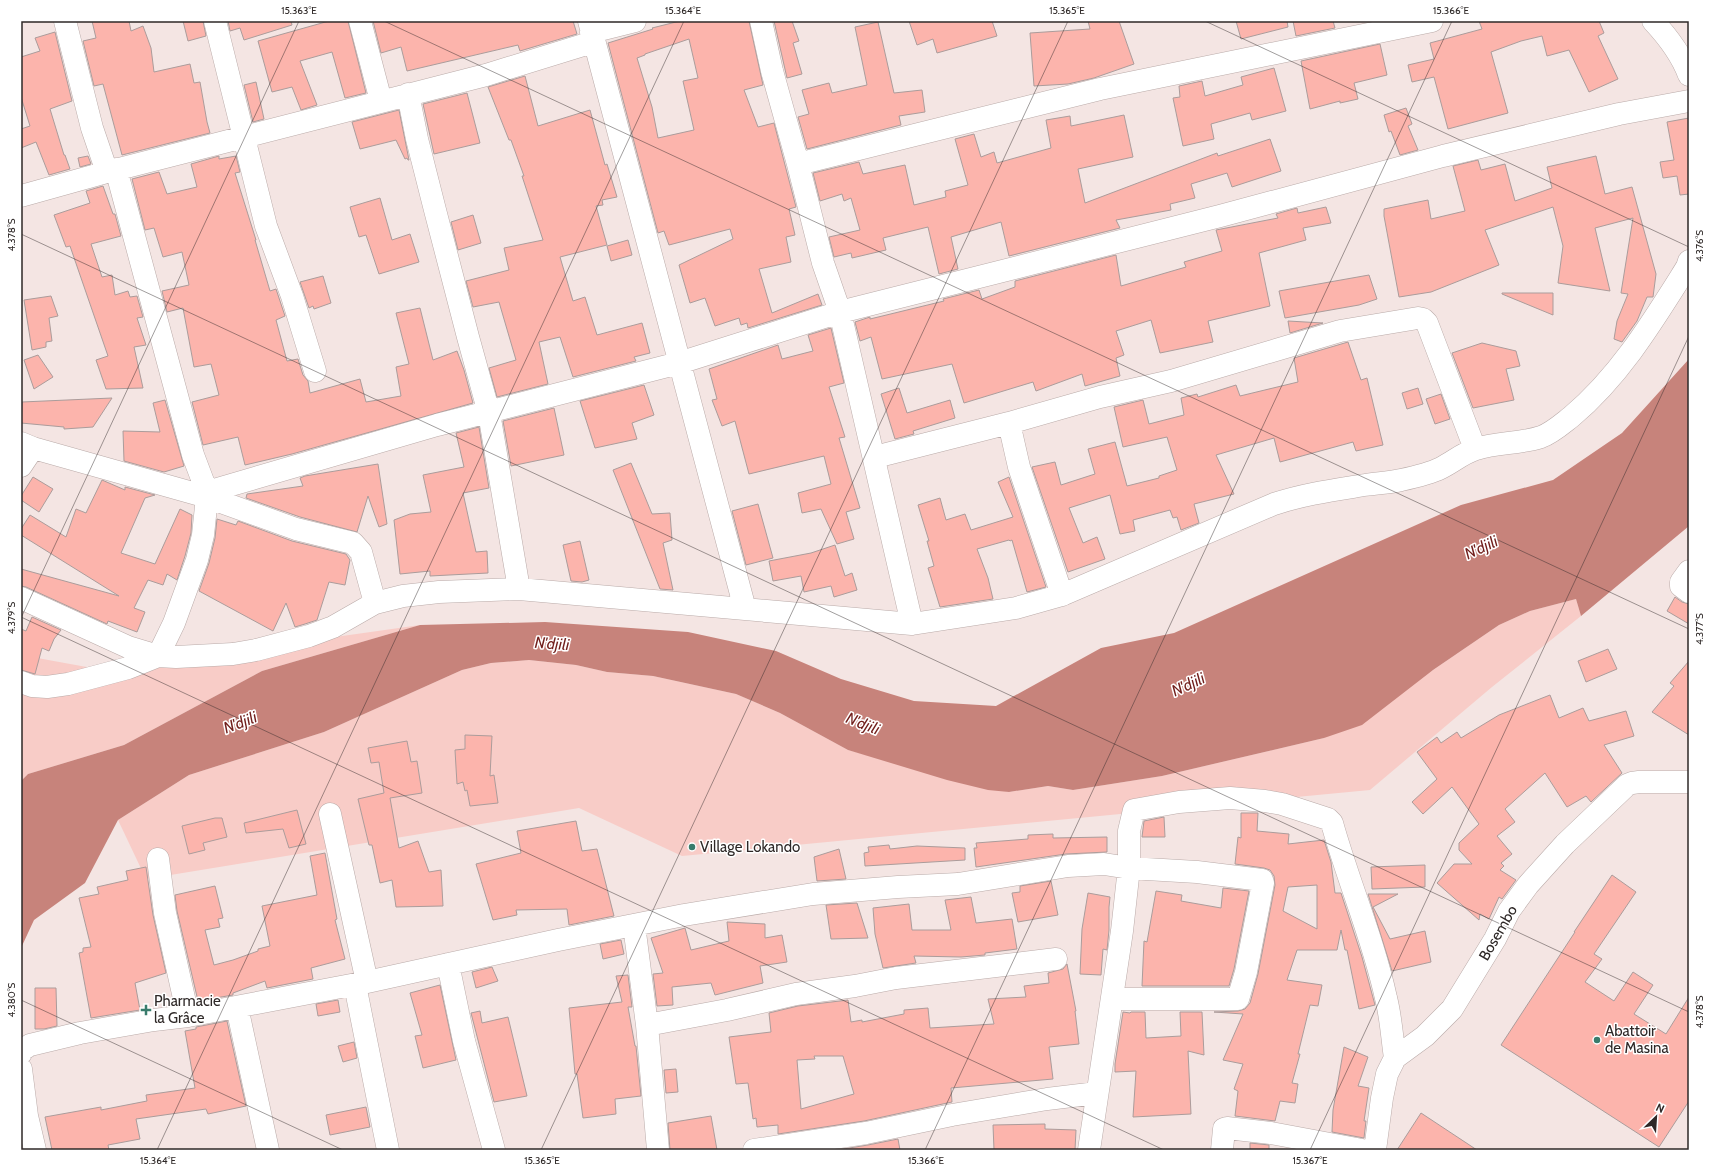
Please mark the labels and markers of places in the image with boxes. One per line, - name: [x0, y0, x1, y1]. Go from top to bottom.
- place label: Village Lokando: [700, 838, 800, 856]
- marker: Village Lokando: [687, 842, 697, 852]
- place label: Pharmacie la Grâce: [154, 992, 221, 1027]
- marker: Pharmacie la Grâce: [141, 1005, 151, 1015]
- place label: Abattoir de Masina: [1605, 1022, 1669, 1057]
- marker: Abattoir de Masina: [1592, 1035, 1602, 1045]

